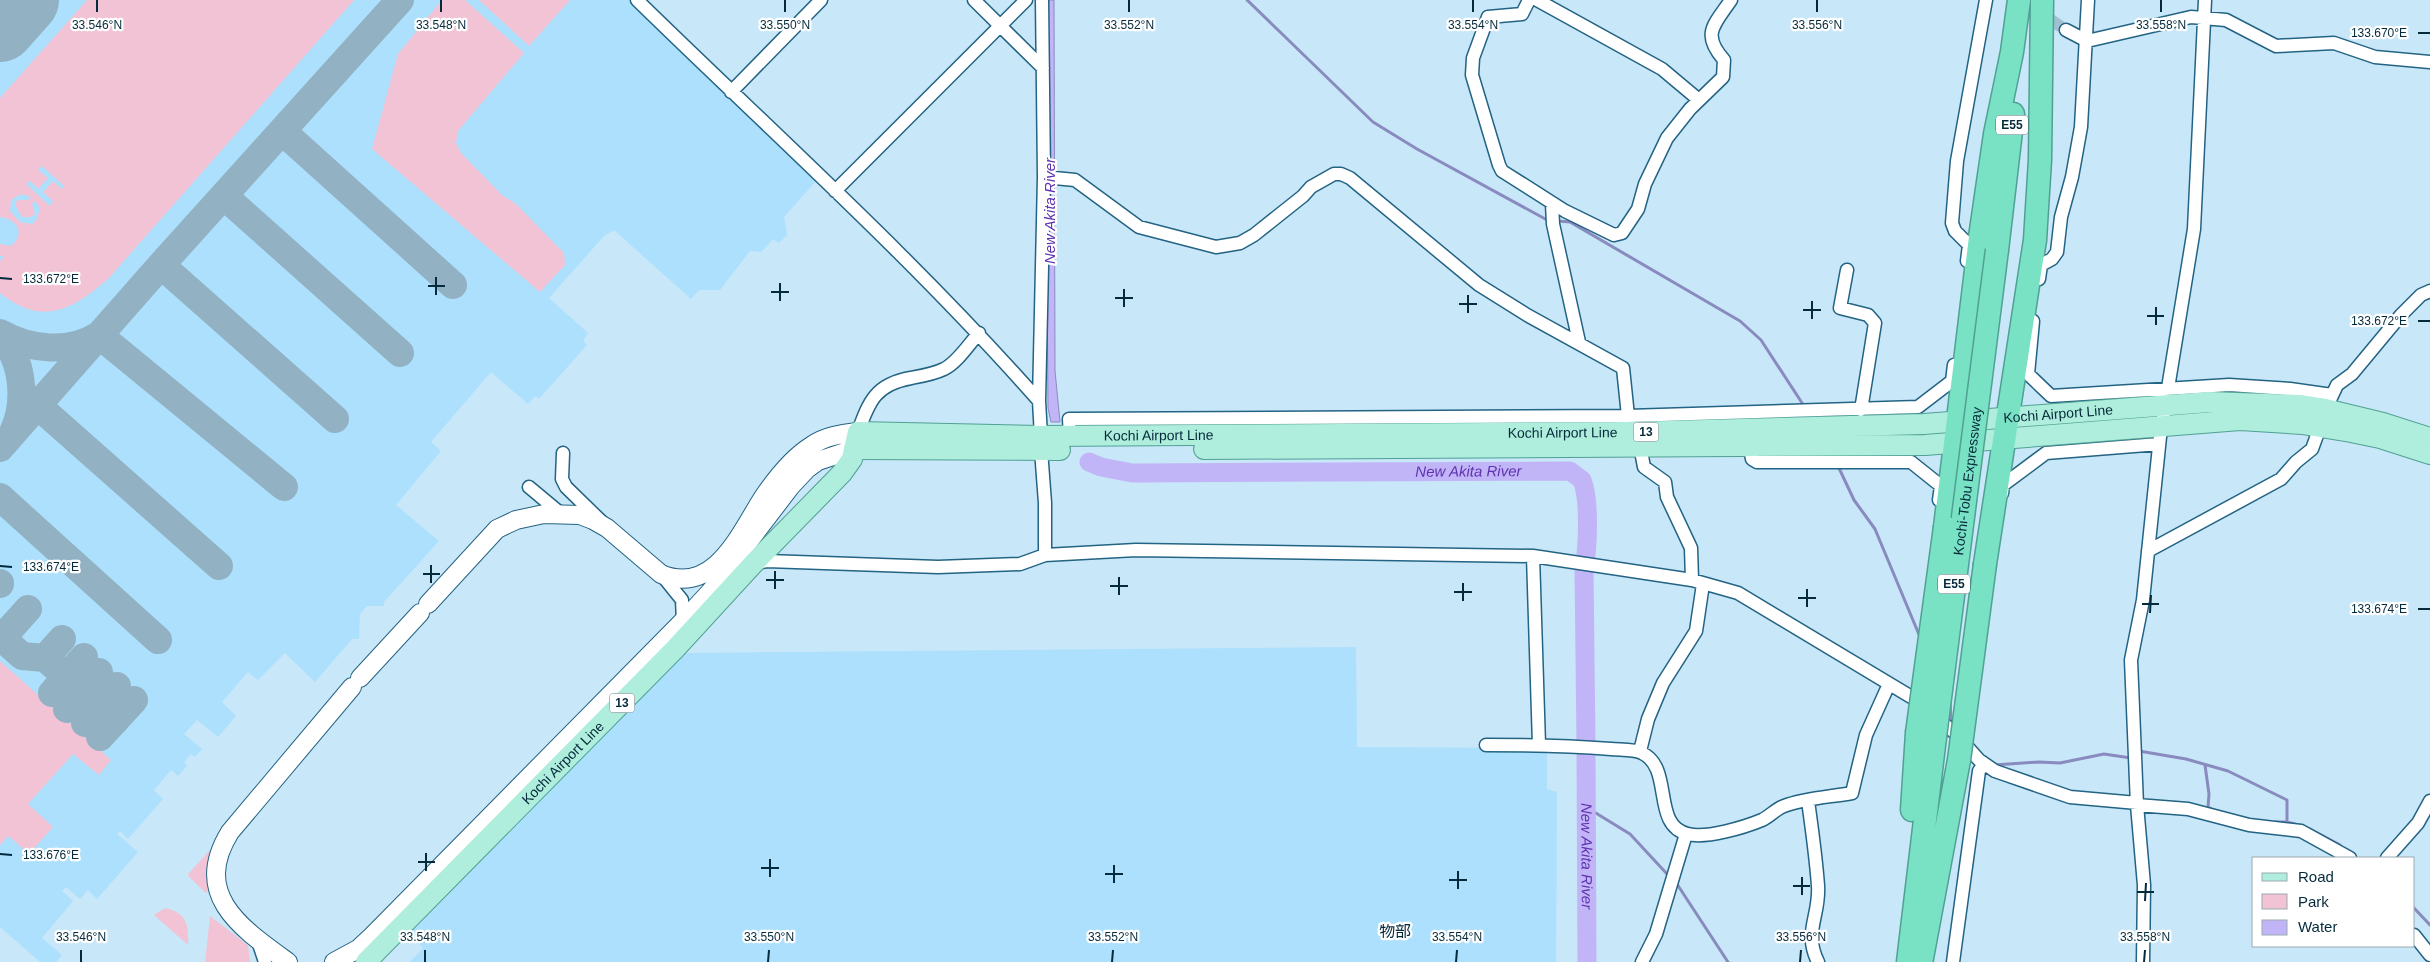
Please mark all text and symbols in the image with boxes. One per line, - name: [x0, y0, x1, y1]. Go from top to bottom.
- text: 33.546°N: [72, 18, 122, 32]
- text: 33.548°N: [416, 18, 466, 32]
- text: 33.550°N: [760, 18, 810, 32]
- text: 33.552°N: [1104, 18, 1154, 32]
- text: 33.554°N: [1448, 18, 1498, 32]
- text: 33.556°N: [1792, 18, 1842, 32]
- text: 33.558°N: [2136, 18, 2186, 32]
- text: 133.670°E: [2351, 26, 2407, 40]
- road number: E55: [1996, 116, 2028, 134]
- water label: New Akita River: [1041, 157, 1058, 264]
- text: 133.672°E: [23, 272, 79, 286]
- text: 133.672°E: [2351, 314, 2407, 328]
- street label: Kochi Airport Line: [2003, 401, 2114, 426]
- street label: Kochi-Tobu Expressway: [1950, 406, 1985, 556]
- road number: 13: [1634, 422, 1658, 442]
- street label: Kochi Airport Line: [1508, 424, 1618, 441]
- street label: Kochi Airport Line: [1104, 427, 1214, 444]
- water label: New Akita River: [1415, 462, 1523, 480]
- text: 133.674°E: [23, 560, 79, 574]
- road number: E55: [1938, 574, 1970, 594]
- text: 133.674°E: [2351, 602, 2407, 616]
- road number: 13: [610, 694, 634, 712]
- street label: Kochi Airport Line: [518, 718, 607, 807]
- water label: New Akita River: [1578, 803, 1596, 910]
- text: 133.676°E: [23, 848, 79, 862]
- legend: [2252, 857, 2415, 947]
- text: Road: [2298, 868, 2334, 885]
- text: Park: [2298, 893, 2329, 910]
- text: Water: [2298, 918, 2337, 935]
- district label: 物部: [1379, 923, 1411, 940]
- text: 33.546°N: [56, 930, 106, 944]
- text: 33.548°N: [400, 930, 450, 944]
- text: 33.550°N: [744, 930, 794, 944]
- text: 33.552°N: [1088, 930, 1138, 944]
- text: 33.554°N: [1432, 930, 1482, 944]
- text: 33.556°N: [1776, 930, 1826, 944]
- text: 33.558°N: [2120, 930, 2170, 944]

